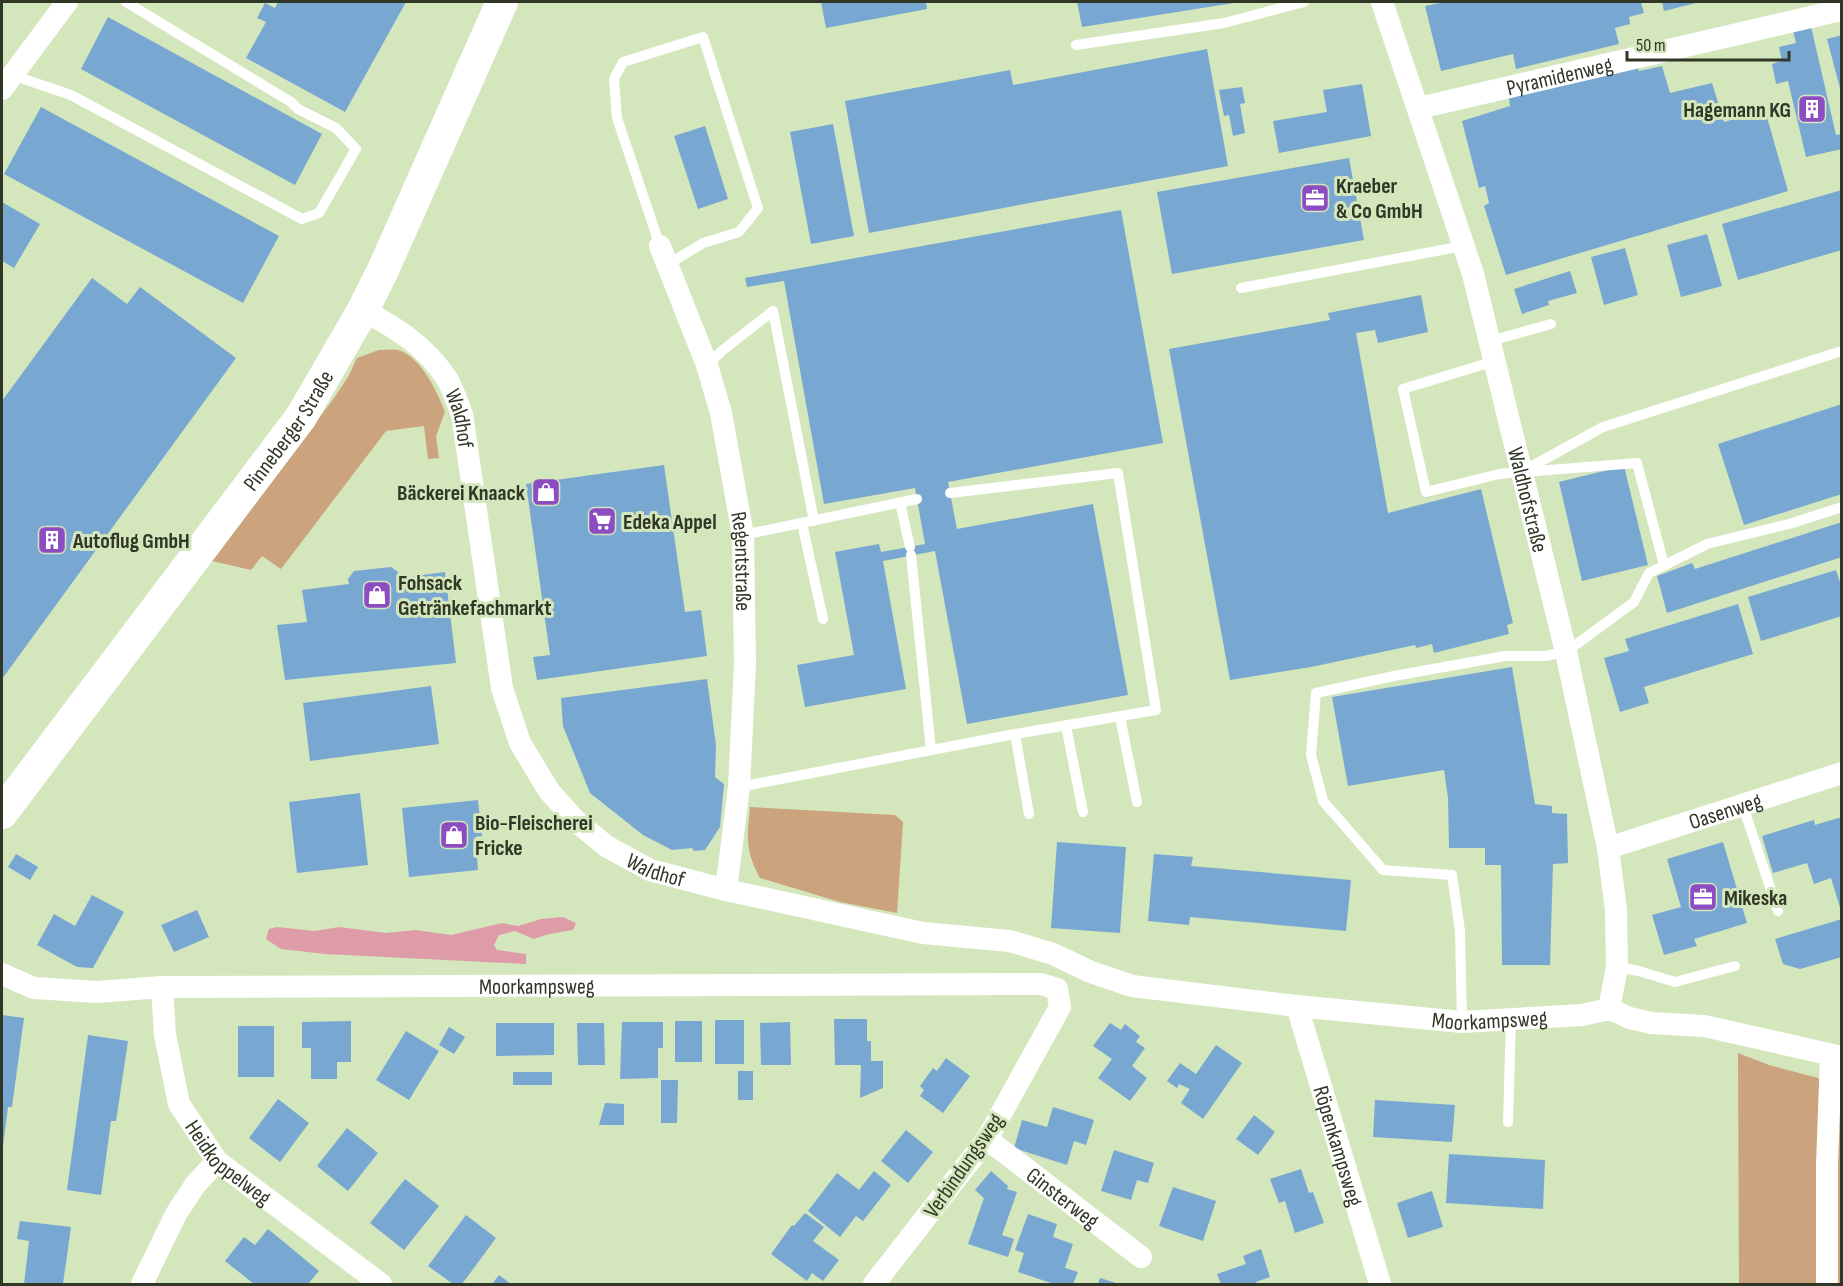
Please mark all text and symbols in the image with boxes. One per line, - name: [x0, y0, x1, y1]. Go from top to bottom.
- scale bar: [1627, 24, 1789, 62]
- text: 50 m: [1636, 35, 1666, 56]
- street label: Pyramidenweg: [1504, 51, 1616, 102]
- building icon: Hagemann KG: [1796, 93, 1828, 125]
- place label: Hagemann KG: [1683, 97, 1791, 124]
- place label: Kraeber & Co GmbH: [1336, 173, 1423, 225]
- office icon: Kraeber & Co GmbH: [1299, 182, 1331, 214]
- street label: Pinneberger Straße: [238, 366, 340, 497]
- street label: Waldhof: [438, 385, 479, 451]
- street label: Waldhofstraße: [1501, 444, 1553, 555]
- shop icon: Bäckerei Knaack: [530, 476, 562, 508]
- place label: Bäckerei Knaack: [397, 480, 526, 507]
- supermarket icon: Edeka Appel: [586, 505, 618, 537]
- place label: Edeka Appel: [623, 509, 717, 536]
- street label: Regentstraße: [724, 510, 756, 611]
- building icon: Autoflug GmbH: [36, 524, 68, 556]
- place label: Autoflug GmbH: [72, 528, 190, 555]
- place label: Fohsack Getränkefachmarkt: [398, 570, 551, 622]
- shop icon: Fohsack Getränkefachmarkt: [361, 579, 393, 611]
- street label: Oasenweg: [1686, 787, 1766, 836]
- place label: Bio-Fleischerei Fricke: [475, 810, 593, 862]
- shop icon: Bio-Fleischerei Fricke: [438, 819, 470, 851]
- street label: Waldhof: [621, 848, 688, 894]
- office icon: Mikeska: [1687, 881, 1719, 913]
- place label: Mikeska: [1724, 885, 1787, 912]
- street label: Moorkampsweg: [479, 974, 595, 1001]
- street label: Moorkampsweg: [1431, 1005, 1548, 1037]
- street label: Röpenkampsweg: [1307, 1083, 1368, 1210]
- street label: Verbindungsweg: [918, 1108, 1010, 1223]
- street label: Heidkoppelweg: [179, 1115, 276, 1212]
- street label: Ginsterweg: [1021, 1162, 1104, 1235]

